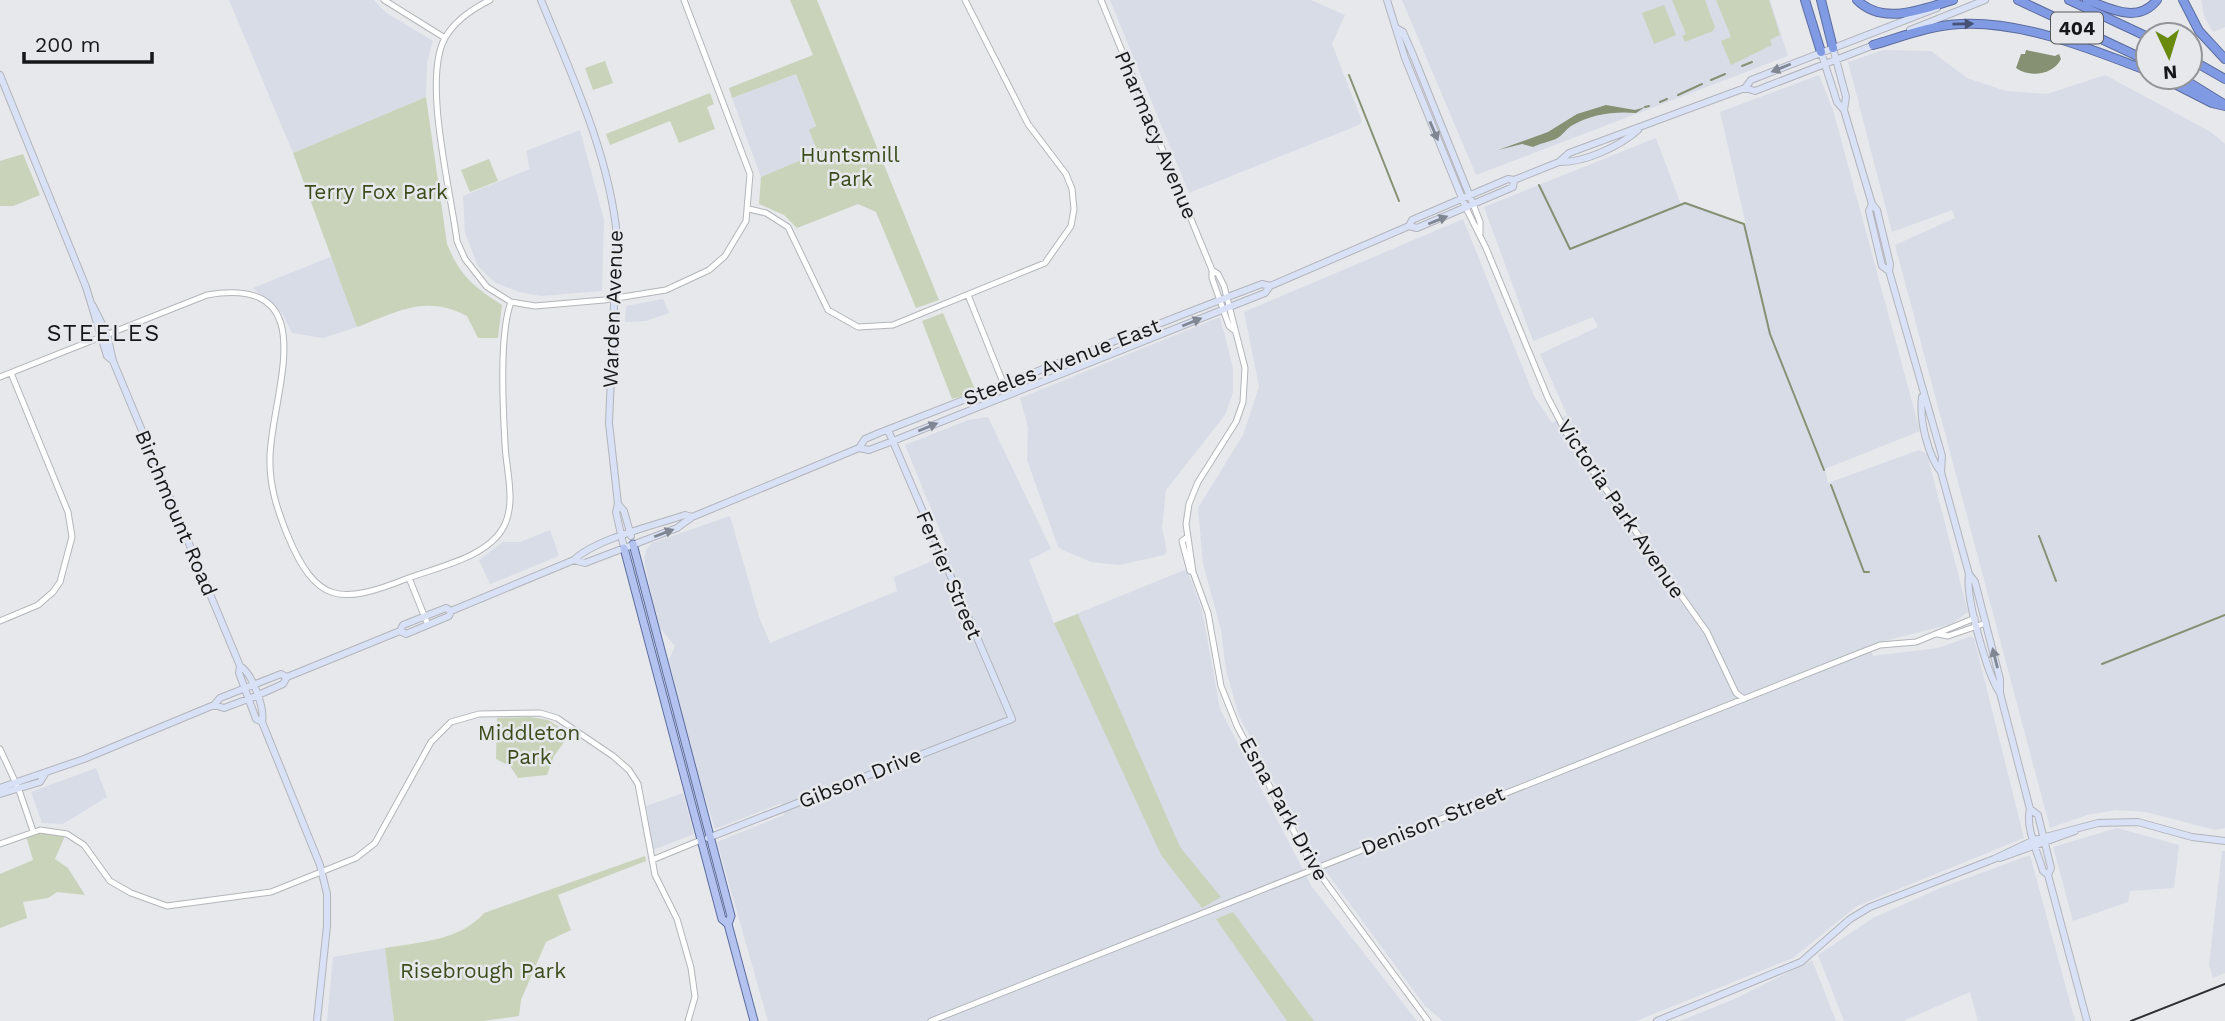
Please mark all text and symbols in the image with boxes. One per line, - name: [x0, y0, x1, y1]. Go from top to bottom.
- road number: 404: [2051, 12, 2103, 44]
- one-way arrow: [1952, 19, 1974, 30]
- scale bar: [24, 21, 152, 65]
- north arrow: [2134, 21, 2204, 91]
- text: 200 m: [35, 32, 101, 57]
- street label: Pharmacy Avenue: [1110, 47, 1203, 223]
- text: N: [2162, 60, 2178, 84]
- one-way arrow: [1770, 62, 1791, 73]
- one-way arrow: [1428, 121, 1440, 141]
- park label: Huntsmill Park: [800, 142, 900, 191]
- park label: Terry Fox Park: [304, 179, 448, 204]
- one-way arrow: [1427, 214, 1448, 225]
- street label: Warden Avenue: [597, 229, 628, 389]
- street label: Steeles Avenue East: [960, 312, 1164, 411]
- one-way arrow: [1181, 317, 1202, 328]
- district label: STEELES: [47, 320, 161, 347]
- street label: Victoria Park Avenue: [1552, 415, 1691, 603]
- one-way arrow: [918, 421, 939, 432]
- street label: Birchmount Road: [130, 426, 223, 600]
- street label: Ferrier Street: [911, 507, 988, 643]
- one-way arrow: [654, 527, 675, 538]
- one-way arrow: [1989, 647, 1999, 668]
- park label: Middleton Park: [478, 720, 580, 769]
- street label: Esna Park Drive: [1235, 733, 1334, 885]
- street label: Gibson Drive: [795, 742, 925, 813]
- street label: Denison Street: [1357, 780, 1509, 861]
- park label: Risebrough Park: [400, 958, 566, 983]

